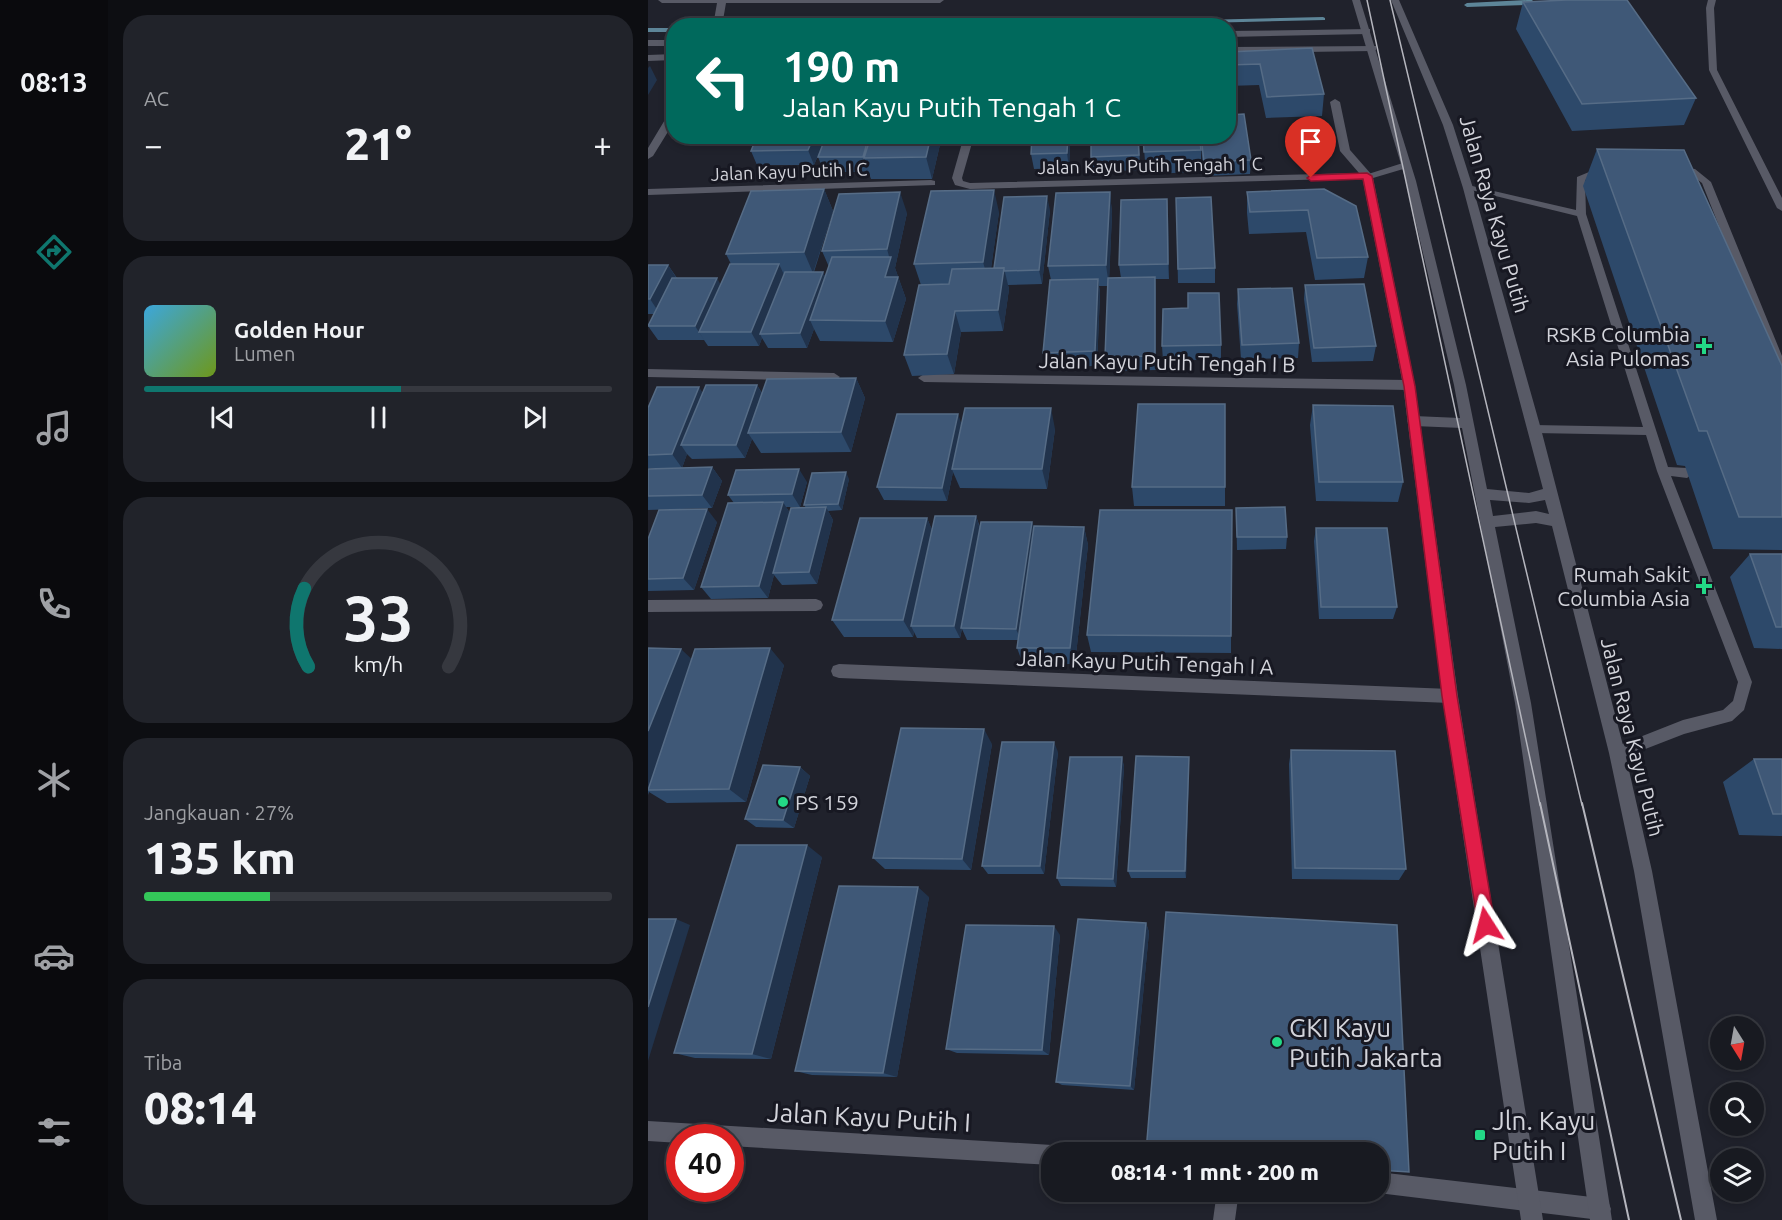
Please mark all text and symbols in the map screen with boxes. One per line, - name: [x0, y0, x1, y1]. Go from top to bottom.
- icon: left: [684, 42, 762, 120]
- text: 190 m: [783, 43, 900, 90]
- text: 08:13: [20, 67, 88, 97]
- text: AC: [144, 87, 169, 110]
- text: Jalan Kayu Putih Tengah 1 C: [783, 92, 1121, 122]
- street label: Jalan Raya Kayu Putih: [1455, 113, 1535, 315]
- pin: [1285, 116, 1336, 178]
- text: 21°: [344, 118, 412, 169]
- icon: arrive: [1294, 125, 1327, 158]
- text: −: [144, 126, 163, 163]
- text: +: [593, 126, 612, 163]
- street label: Jalan Kayu Putih Tengah 1 C: [1037, 153, 1263, 177]
- street label: Jalan Kayu Putih I C: [710, 158, 868, 184]
- icon: directions: [33, 231, 75, 273]
- text: Golden Hour: [234, 317, 364, 342]
- place label: RSKB Columbia Asia Pulomas: [1546, 322, 1690, 370]
- marker: RSKB Columbia Asia Pulomas: [1695, 337, 1713, 355]
- text: Lumen: [234, 342, 295, 365]
- street label: Jalan Kayu Putih Tengah I B: [1038, 348, 1296, 376]
- icon: previous: [206, 401, 239, 434]
- icon: pause: [362, 401, 395, 434]
- icon: next: [518, 401, 551, 434]
- icon: music: [33, 407, 75, 449]
- place label: Rumah Sakit Columbia Asia: [1557, 562, 1690, 610]
- marker: Rumah Sakit Columbia Asia: [1695, 577, 1713, 595]
- icon: phone: [33, 583, 75, 625]
- text: 33: [343, 583, 413, 653]
- street label: Jalan Raya Kayu Putih: [1597, 635, 1669, 839]
- street label: Jalan Kayu Putih Tengah I A: [1016, 646, 1274, 678]
- text: km/h: [353, 652, 403, 676]
- icon: climate: [33, 759, 75, 801]
- place label: PS 159: [795, 790, 859, 814]
- marker: PS 159: [776, 795, 790, 809]
- text: Jangkauan · 27%: [144, 801, 294, 824]
- text: 135 km: [144, 832, 296, 883]
- position arrow: [1454, 893, 1518, 957]
- icon: car: [33, 935, 75, 977]
- place label: GKI Kayu Putih Jakarta: [1289, 1013, 1443, 1072]
- north arrow: [1710, 1016, 1764, 1070]
- map controls: [1710, 1016, 1764, 1202]
- marker: GKI Kayu Putih Jakarta: [1270, 1035, 1284, 1049]
- text: Tiba: [144, 1051, 182, 1074]
- text: 08:14: [144, 1082, 257, 1133]
- button: search: [1710, 1082, 1764, 1136]
- street label: Jalan Kayu Putih I: [766, 1097, 972, 1137]
- place label: Jln. Kayu Putih I: [1492, 1106, 1595, 1165]
- icon: filters: [33, 1111, 75, 1153]
- speed limit sign: 40: [666, 1124, 744, 1202]
- marker: Jln. Kayu Putih I: [1473, 1128, 1487, 1142]
- button: layers: [1710, 1148, 1764, 1202]
- text: 08:14 · 1 mnt · 200 m: [1111, 1159, 1319, 1184]

